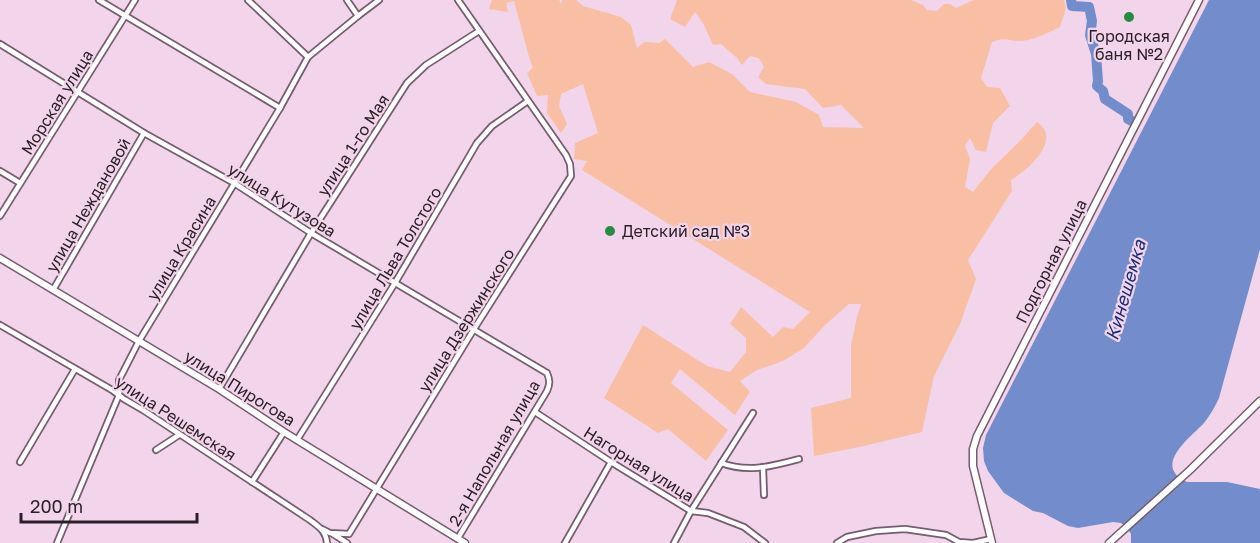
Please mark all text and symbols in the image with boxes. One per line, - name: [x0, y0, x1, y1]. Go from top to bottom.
- marker: Городская баня №2: [1122, 10, 1136, 24]
- place label: Городская баня №2: [1088, 26, 1170, 64]
- street label: Морская улица: [17, 46, 97, 158]
- street label: улица 1-го Мая: [313, 90, 393, 200]
- street label: улица Неждановой: [41, 134, 135, 276]
- street label: улица Кутузова: [224, 159, 340, 241]
- street label: улица Льва Толстого: [344, 183, 446, 333]
- street label: улица Красина: [142, 192, 220, 304]
- street label: Подгорная улица: [1011, 196, 1091, 326]
- place label: Детский сад №3: [622, 221, 750, 241]
- marker: Детский сад №3: [603, 224, 617, 238]
- water label: Кинешемка: [1100, 237, 1150, 343]
- street label: улица Дзержинского: [414, 244, 518, 396]
- street label: улица Пирогова: [181, 346, 299, 430]
- street label: улица Решемская: [112, 371, 240, 465]
- street label: 2-я Напольная улица: [444, 376, 544, 530]
- street label: Нагорная улица: [580, 422, 698, 506]
- scale bar: [21, 486, 196, 524]
- text: 200 m: [30, 495, 83, 517]

